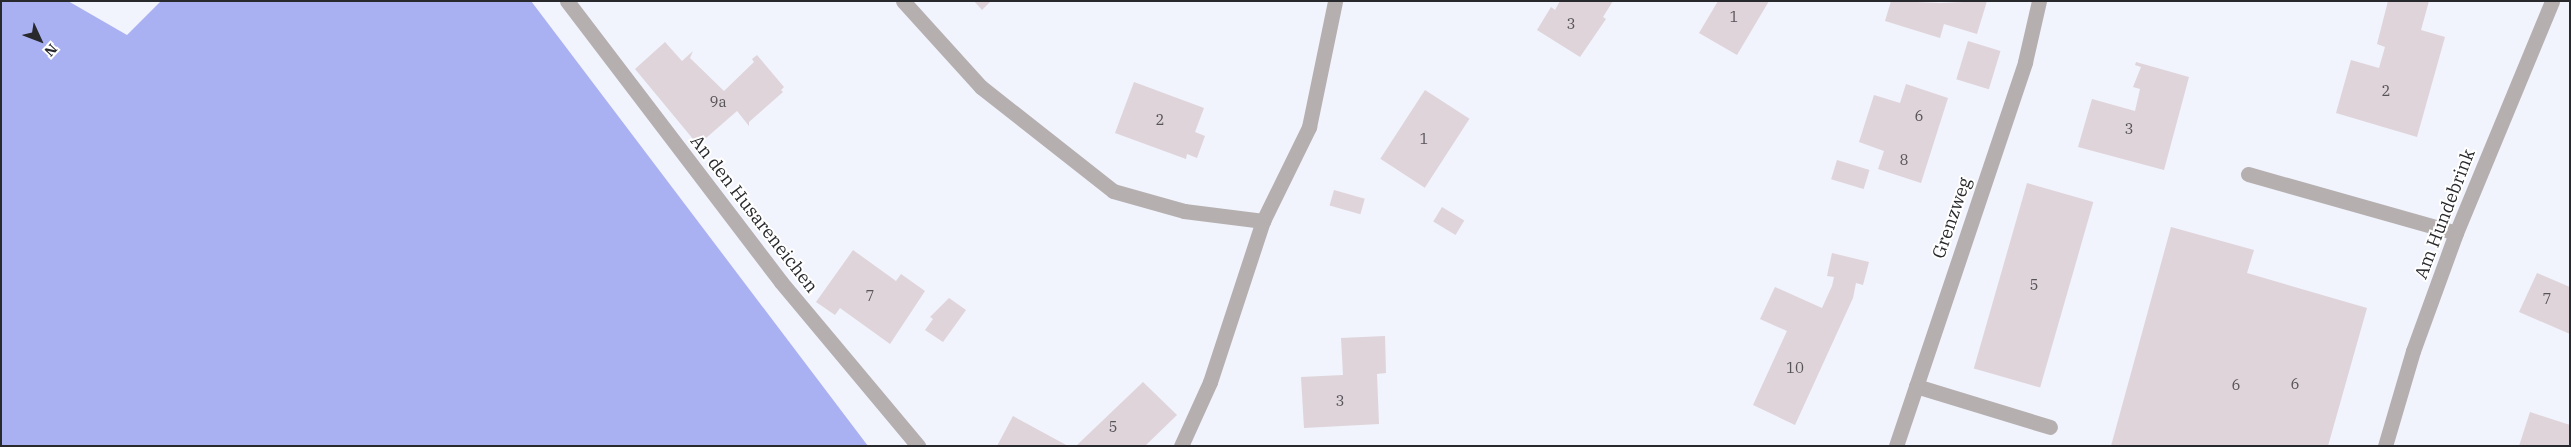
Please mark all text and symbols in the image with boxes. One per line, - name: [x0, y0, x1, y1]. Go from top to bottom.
- house number: 1: [1730, 8, 1738, 26]
- north arrow: [15, 15, 65, 65]
- house number: 3: [1567, 15, 1575, 33]
- text: N: [41, 40, 61, 60]
- house number: 2: [2382, 82, 2390, 100]
- house number: 9a: [709, 93, 727, 111]
- house number: 6: [1915, 107, 1923, 125]
- house number: 2: [1156, 111, 1164, 129]
- house number: 3: [2125, 120, 2133, 138]
- house number: 1: [1420, 130, 1428, 148]
- street label: An den Husareneichen: [686, 131, 822, 297]
- street label: Am Hundebrink: [2410, 146, 2480, 282]
- house number: 8: [1900, 151, 1908, 169]
- street label: Grenzweg: [1928, 175, 1976, 261]
- house number: 5: [2030, 276, 2038, 294]
- house number: 7: [866, 287, 874, 305]
- house number: 7: [2543, 290, 2551, 308]
- house number: 10: [1786, 359, 1804, 377]
- house number: 6: [2291, 375, 2299, 393]
- house number: 6: [2232, 376, 2240, 394]
- house number: 3: [1336, 392, 1344, 410]
- house number: 5: [1109, 418, 1117, 436]

